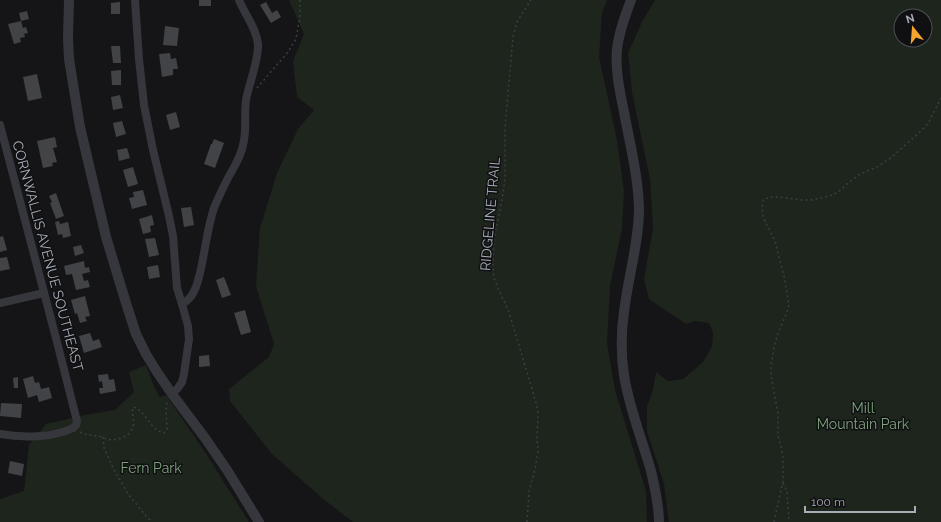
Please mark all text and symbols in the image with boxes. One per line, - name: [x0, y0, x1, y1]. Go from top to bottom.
- north arrow: [893, 8, 933, 48]
- text: N: [904, 11, 916, 26]
- street label: CORNWALLIS AVENUE SOUTHEAST: [9, 139, 87, 374]
- street label: RIDGELINE TRAIL: [477, 156, 503, 272]
- park label: Mill Mountain Park: [817, 400, 910, 432]
- park label: Fern Park: [120, 460, 182, 476]
- scale bar: [805, 488, 915, 514]
- text: 100 m: [811, 495, 845, 509]

